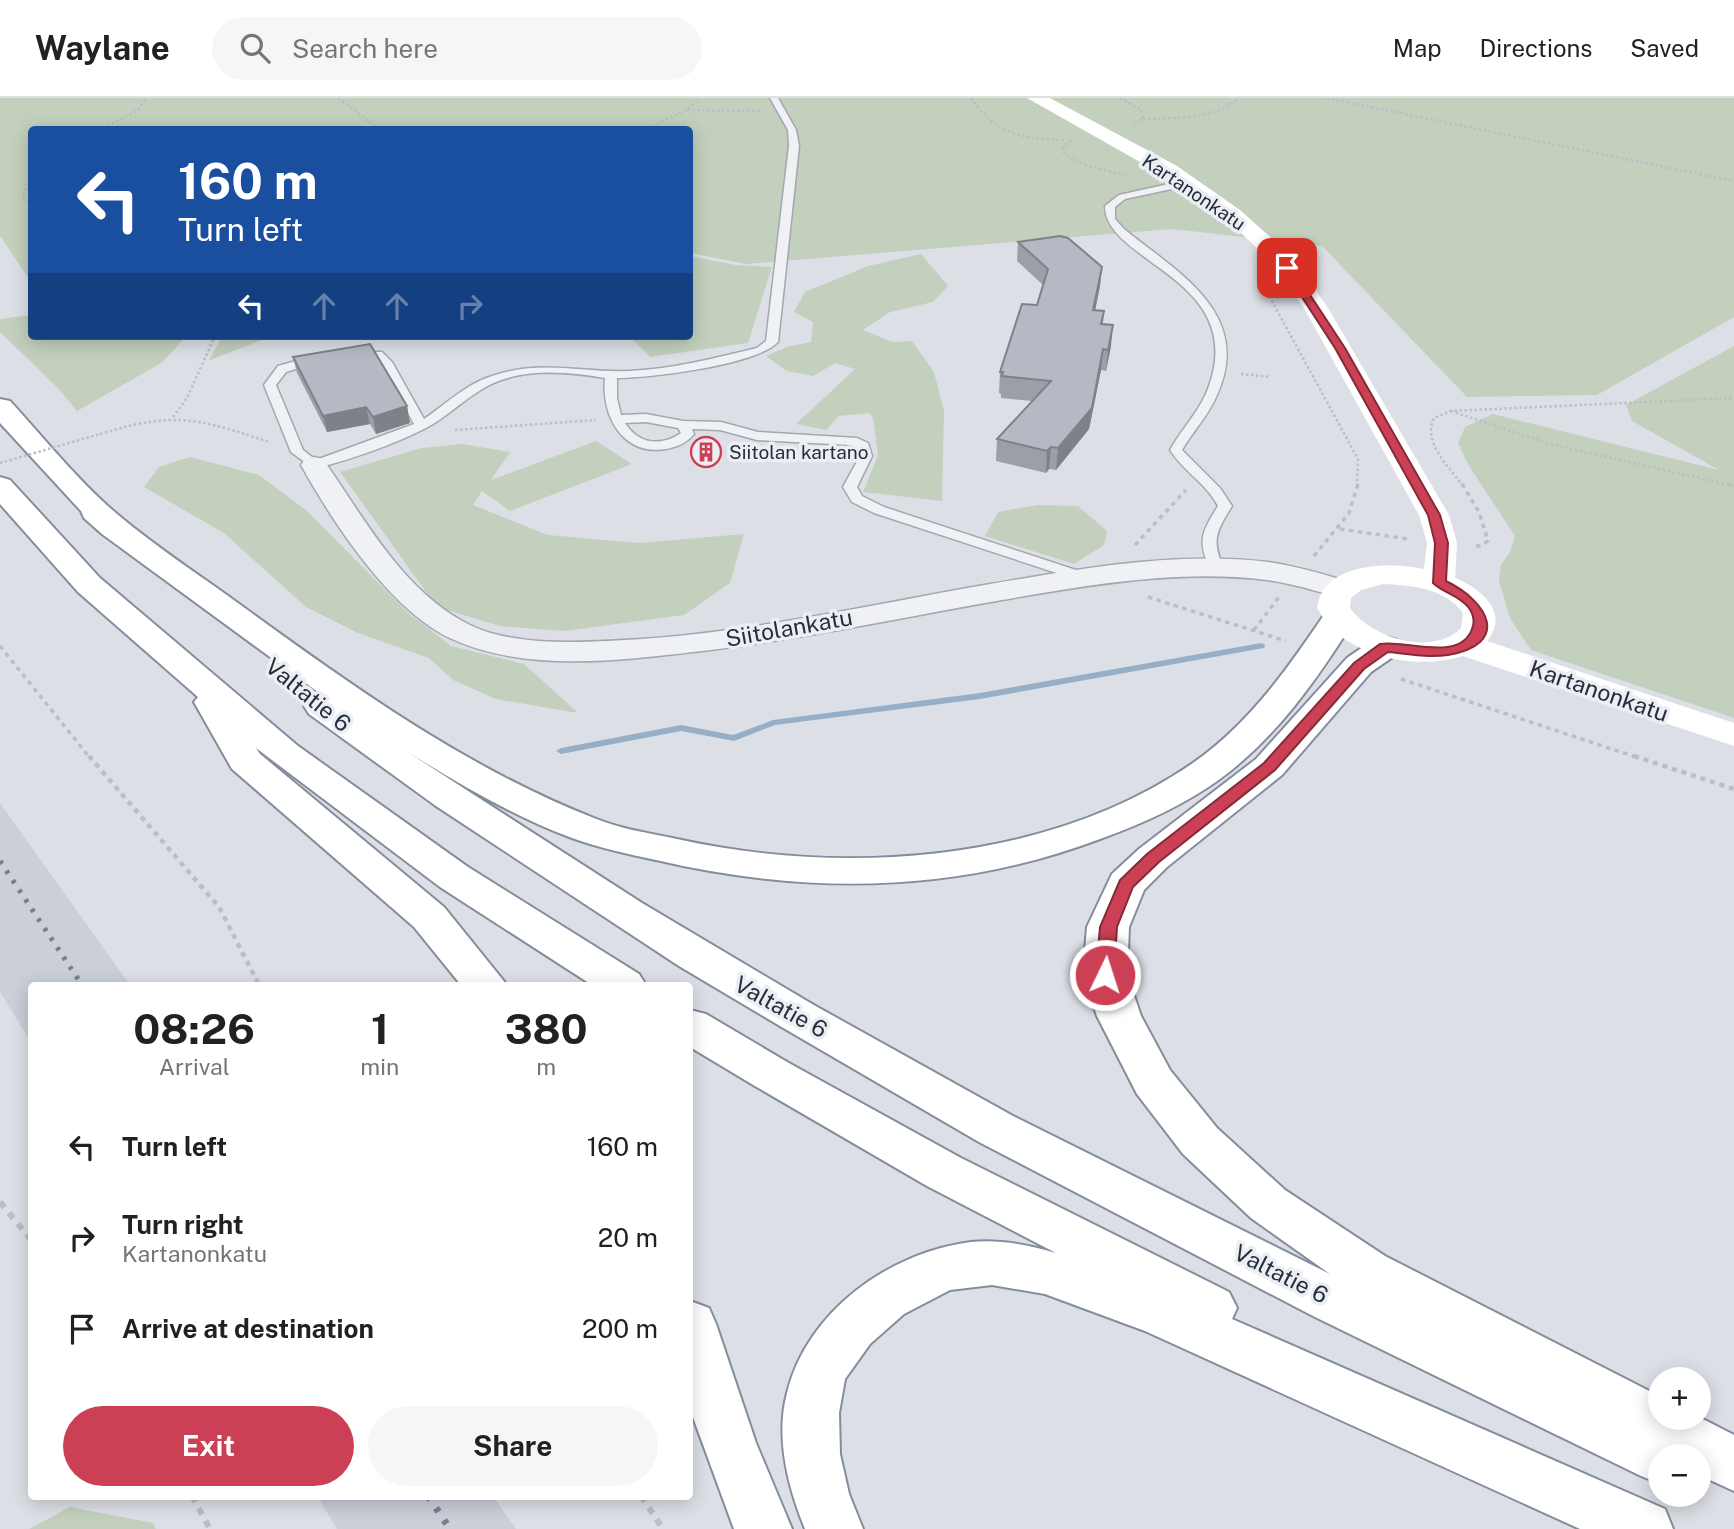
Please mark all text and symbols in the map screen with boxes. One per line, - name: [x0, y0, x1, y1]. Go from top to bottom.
- search box: [212, 17, 702, 80]
- text: Waylane: [35, 29, 170, 67]
- icon: search: [236, 29, 274, 67]
- text: Search here: [292, 33, 438, 64]
- text: Map: [1393, 34, 1442, 62]
- text: Directions: [1480, 34, 1592, 62]
- text: Saved: [1630, 34, 1699, 62]
- street label: Kartanonkatu: [1138, 149, 1250, 235]
- text: 160 m: [178, 152, 318, 210]
- icon: left: [63, 154, 154, 245]
- text: Turn left: [178, 211, 303, 248]
- pin: [1257, 238, 1317, 298]
- icon: arrive: [1268, 249, 1306, 287]
- icon: left: [232, 287, 270, 325]
- icon: ahead: [305, 287, 343, 325]
- icon: ahead: [378, 287, 416, 325]
- icon: right: [451, 287, 489, 325]
- building icon: Siitolan kartano: [689, 435, 723, 469]
- place label: Siitolan kartano: [729, 441, 869, 463]
- street label: Siitolankatu: [723, 603, 855, 652]
- street label: Valtatie 6: [260, 652, 356, 737]
- street label: Kartanonkatu: [1526, 654, 1672, 727]
- position arrow: [1068, 938, 1142, 1012]
- street label: Valtatie 6: [730, 970, 832, 1043]
- text: 08:26: [133, 1004, 255, 1053]
- text: 1: [371, 1004, 389, 1053]
- text: 380: [505, 1004, 588, 1053]
- text: Arrival: [159, 1053, 230, 1080]
- text: min: [360, 1053, 399, 1080]
- text: m: [536, 1053, 556, 1080]
- icon: left: [63, 1128, 101, 1166]
- text: Turn left: [122, 1131, 227, 1162]
- text: 160 m: [587, 1131, 658, 1162]
- text: Turn right: [122, 1209, 244, 1240]
- icon: right: [63, 1219, 101, 1257]
- text: 20 m: [598, 1222, 658, 1253]
- street label: Valtatie 6: [1230, 1238, 1333, 1309]
- text: Kartanonkatu: [122, 1240, 267, 1267]
- icon: arrive: [63, 1310, 101, 1348]
- text: Arrive at destination: [122, 1313, 374, 1344]
- text: 200 m: [582, 1313, 658, 1344]
- map controls: [1648, 1367, 1711, 1507]
- button: +: [1648, 1367, 1711, 1430]
- button: Exit: [63, 1406, 354, 1486]
- button: Share: [368, 1406, 658, 1486]
- button: −: [1648, 1444, 1711, 1507]

